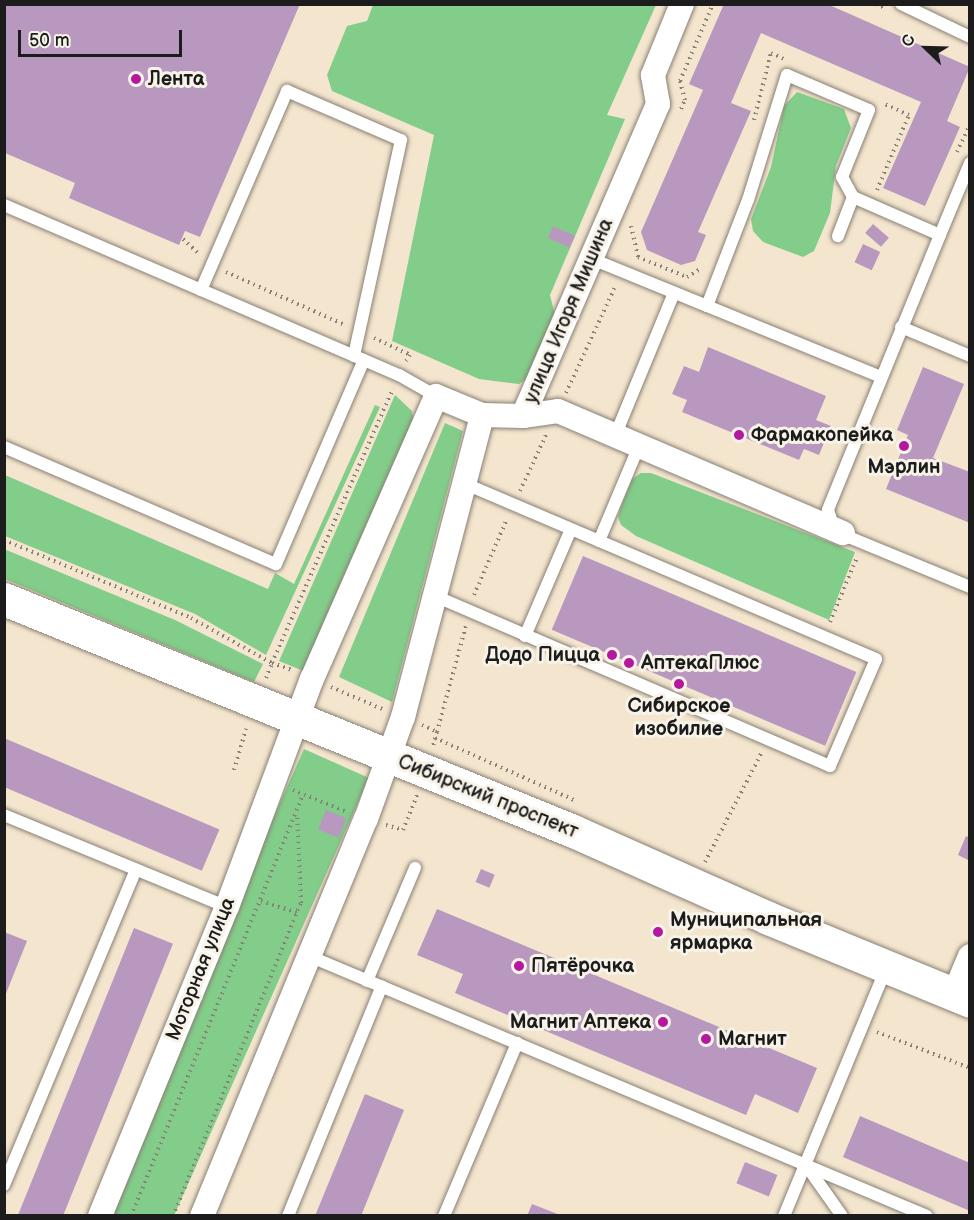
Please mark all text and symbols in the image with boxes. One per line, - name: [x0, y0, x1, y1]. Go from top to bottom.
- scale bar: [21, 18, 184, 56]
- north arrow: [896, 18, 956, 78]
- text: 50 m: [29, 30, 70, 51]
- text: С: [898, 32, 920, 50]
- place label: Лента: [148, 67, 204, 91]
- marker: Лента: [129, 72, 143, 86]
- street label: улица Игоря Мишина: [519, 215, 619, 407]
- place label: Фармакопейка: [751, 423, 893, 447]
- marker: Фармакопейка: [732, 428, 746, 442]
- marker: Мэрлин: [897, 439, 911, 453]
- place label: Мэрлин: [868, 455, 940, 479]
- place label: Додо Пицца: [485, 643, 600, 667]
- marker: Додо Пицца: [605, 648, 619, 662]
- place label: АптекаПлюс: [641, 651, 759, 675]
- marker: АптекаПлюс: [622, 656, 636, 670]
- marker: Сибирское изобилие: [672, 677, 686, 691]
- place label: Сибирское изобилие: [628, 694, 730, 741]
- street label: Сибирский проспект: [394, 750, 582, 844]
- street label: Моторная улица: [161, 894, 241, 1044]
- place label: Муниципальная ярмарка: [670, 909, 822, 956]
- marker: Муниципальная ярмарка: [651, 925, 665, 939]
- place label: Пятёрочка: [531, 954, 634, 978]
- marker: Пятёрочка: [512, 959, 526, 973]
- place label: Магнит Аптека: [510, 1010, 651, 1034]
- marker: Магнит Аптека: [656, 1015, 670, 1029]
- place label: Магнит: [718, 1027, 787, 1051]
- marker: Магнит: [699, 1032, 713, 1046]

